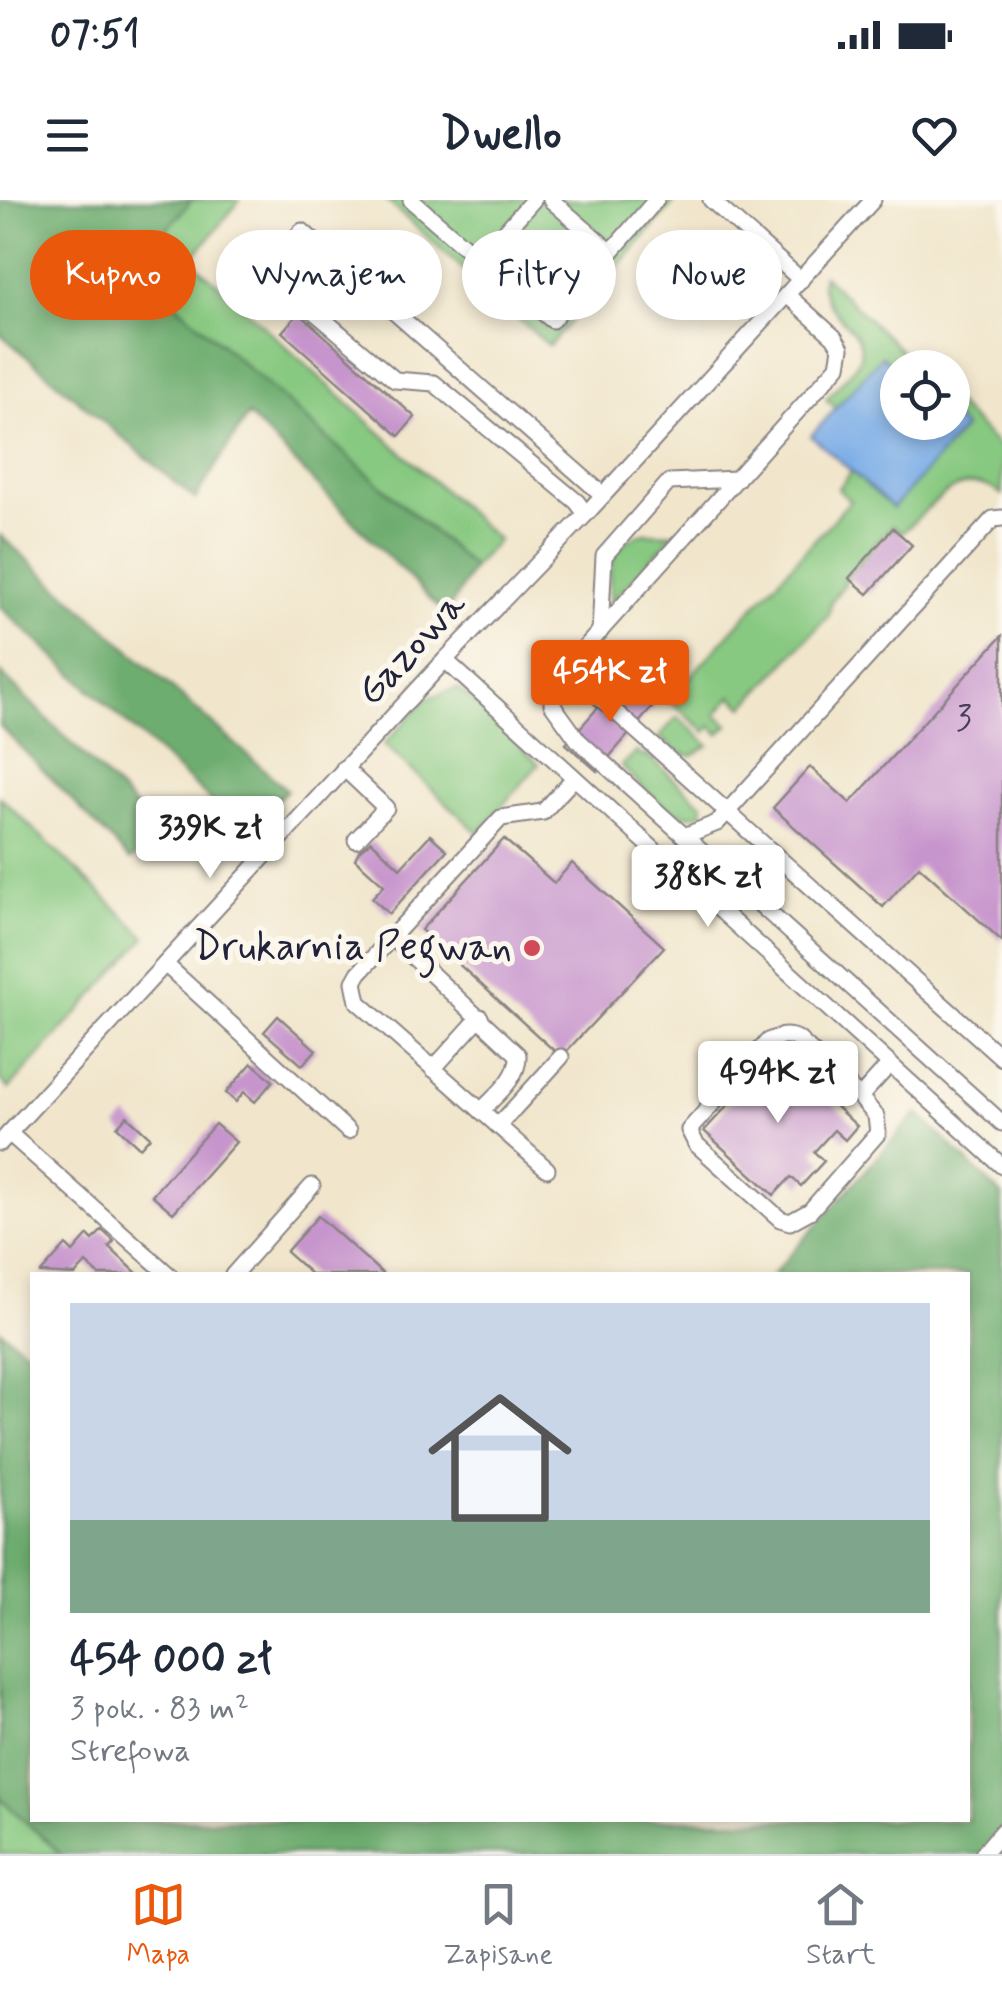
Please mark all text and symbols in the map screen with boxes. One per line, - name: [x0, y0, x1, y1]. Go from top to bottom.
- text: 07:51: [50, 11, 140, 60]
- text: Dwello: [441, 106, 561, 165]
- icon: menu: [40, 108, 95, 163]
- icon: heart: [907, 108, 962, 163]
- chip: Kupno: [30, 230, 196, 320]
- chip: Wynajem: [216, 230, 442, 320]
- chip: Filtry: [462, 230, 616, 320]
- chip: Nowe: [636, 230, 782, 320]
- map controls: [880, 350, 970, 440]
- button: locate: [880, 350, 970, 440]
- street label: Gazowa: [346, 580, 479, 718]
- pin: 454K zł: [518, 640, 702, 725]
- text: 454K zł: [553, 651, 667, 693]
- house number: 3: [956, 696, 972, 742]
- pin: 339K zł: [118, 796, 302, 881]
- text: 339K zł: [158, 807, 262, 849]
- pin: 388K zł: [616, 845, 800, 930]
- text: 388K zł: [654, 856, 762, 898]
- place label: Drukarnia Pegwan: [194, 922, 512, 978]
- marker: Drukarnia Pegwan: [521, 937, 543, 959]
- pin: 494K zł: [686, 1041, 870, 1126]
- text: 494K zł: [720, 1052, 836, 1094]
- icon: home: [410, 1368, 590, 1548]
- text: 454 000 zł: [70, 1633, 272, 1688]
- text: 3 pok. · 83 m²: [70, 1688, 249, 1730]
- text: Strefowa: [70, 1730, 191, 1772]
- tab: Mapa: [126, 1877, 190, 1974]
- tab: Zapisane: [443, 1877, 553, 1974]
- tab: Start: [806, 1877, 875, 1974]

